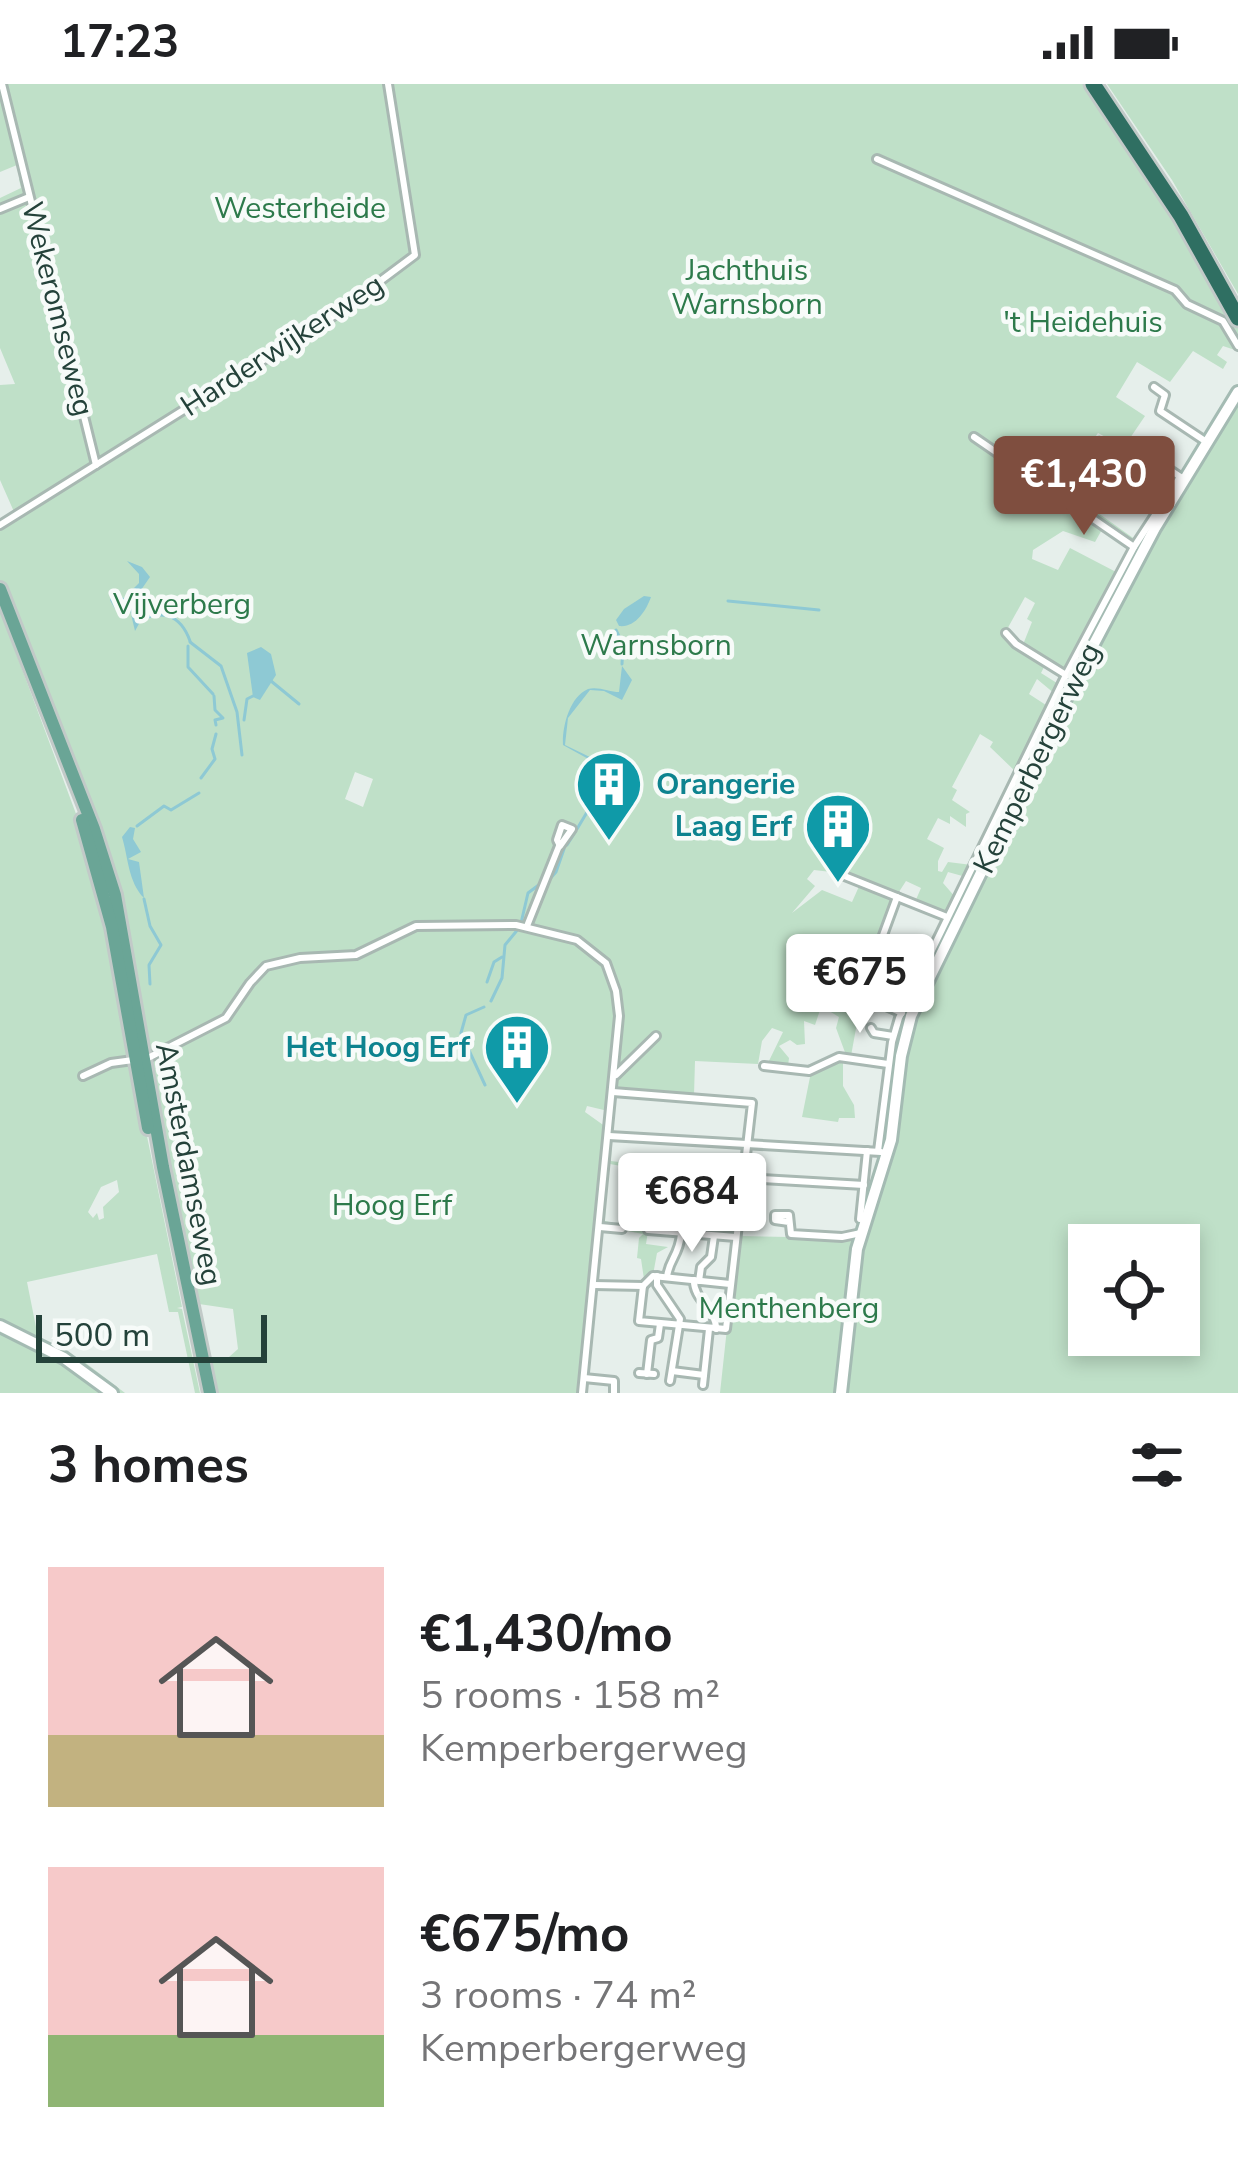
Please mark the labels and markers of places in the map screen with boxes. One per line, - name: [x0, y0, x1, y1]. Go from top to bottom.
- pin: €1,430: [986, 436, 1182, 538]
- building icon: Orangerie: [574, 749, 644, 843]
- place label: Orangerie: [656, 764, 795, 805]
- building icon: Laag Erf: [803, 791, 873, 885]
- place label: Laag Erf: [675, 806, 793, 847]
- pin: €675: [789, 934, 931, 1036]
- building icon: Het Hoog Erf: [482, 1012, 552, 1106]
- place label: Het Hoog Erf: [286, 1027, 471, 1068]
- pin: €684: [621, 1153, 763, 1255]

